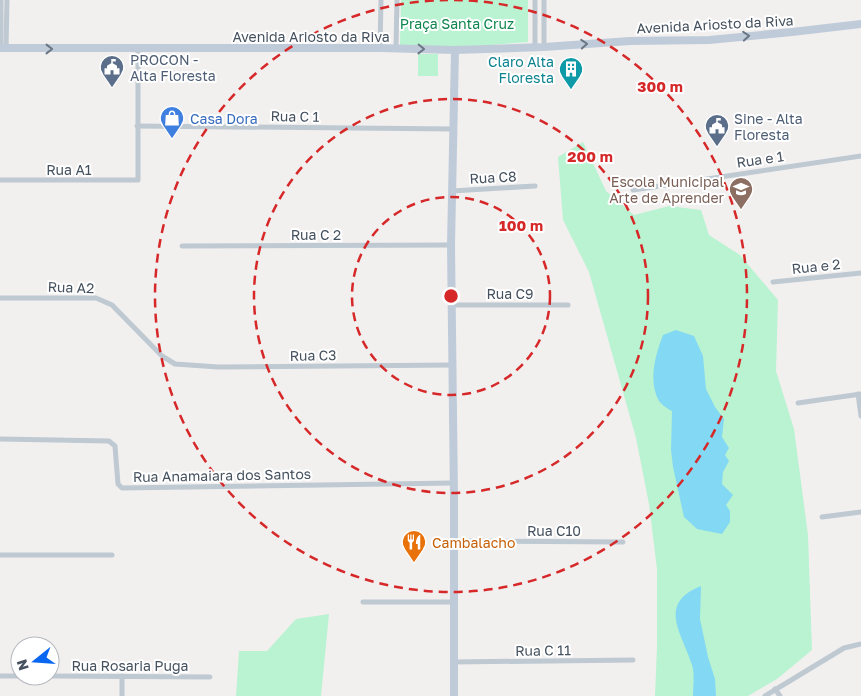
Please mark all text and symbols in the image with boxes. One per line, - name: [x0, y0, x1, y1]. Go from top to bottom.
- street label: Avenida Ariosto da Riva: [636, 11, 794, 37]
- park label: Praça Santa Cruz: [400, 15, 514, 32]
- street label: Avenida Ariosto da Riva: [232, 28, 390, 45]
- one-way arrow: [742, 31, 750, 42]
- one-way arrow: [580, 39, 588, 50]
- one-way arrow: [45, 44, 53, 54]
- one-way arrow: [418, 44, 425, 54]
- place label: PROCON - Alta Floresta: [130, 51, 216, 84]
- place label: Claro Alta Floresta: [488, 53, 554, 86]
- public building icon: PROCON - Alta Floresta: [99, 54, 125, 88]
- building icon: Claro Alta Floresta: [558, 56, 584, 90]
- text: 300 m: [637, 77, 683, 95]
- shop icon: Casa Dora: [159, 105, 185, 139]
- street label: Rua C 1: [270, 107, 320, 125]
- place label: Casa Dora: [190, 110, 258, 127]
- place label: Sine - Alta Floresta: [734, 110, 803, 143]
- public building icon: Sine - Alta Floresta: [704, 113, 730, 147]
- text: 200 m: [567, 147, 613, 165]
- street label: Rua e 1: [735, 147, 785, 171]
- street label: Rua A1: [46, 161, 92, 178]
- street label: Rua C8: [469, 167, 517, 187]
- place label: Escola Municipal Arte de Aprender: [609, 173, 725, 206]
- school or university icon: Escola Municipal Arte de Aprender: [728, 176, 754, 210]
- text: 100 m: [499, 216, 543, 234]
- street label: Rua C 2: [291, 226, 341, 243]
- street label: Rua e 2: [791, 255, 841, 277]
- street label: Rua A2: [47, 278, 95, 296]
- street label: Rua C9: [486, 285, 534, 302]
- centre of rings: [442, 287, 460, 305]
- street label: Rua C3: [289, 346, 337, 364]
- street label: Rua Anamaiara dos Santos: [133, 465, 311, 485]
- street label: Rua C10: [527, 522, 581, 539]
- restaurant icon: Cambalacho: [401, 529, 427, 563]
- place label: Cambalacho: [432, 534, 515, 551]
- north arrow: [10, 636, 60, 686]
- street label: Rua C 11: [515, 641, 571, 659]
- text: N: [12, 657, 32, 673]
- street label: Rua Rosaria Puga: [71, 657, 189, 674]

